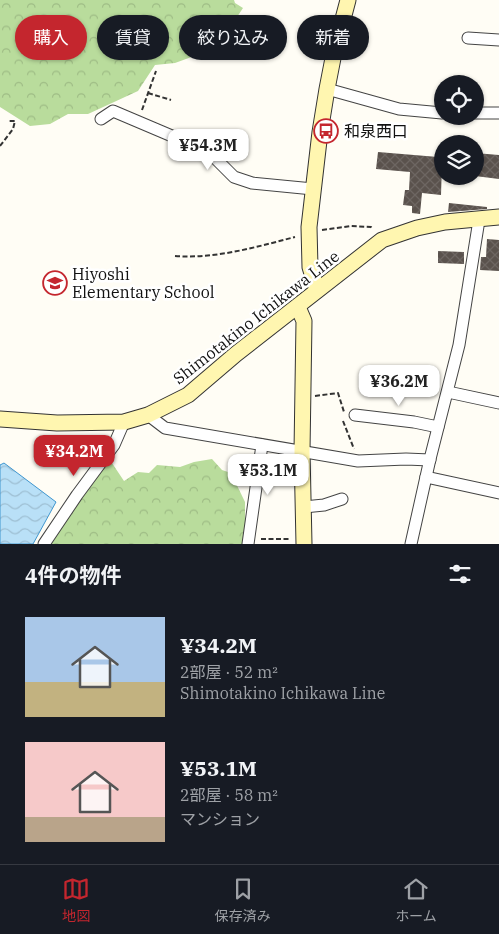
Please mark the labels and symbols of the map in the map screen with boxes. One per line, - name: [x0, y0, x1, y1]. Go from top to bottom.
- bus stop icon: 和泉西口: [313, 118, 339, 144]
- place label: 和泉西口: [344, 121, 408, 141]
- pin: ¥54.3M: [167, 128, 249, 171]
- street label: Shimotakino Ichikawa Line: [169, 246, 343, 388]
- place label: Hiyoshi Elementary School: [72, 264, 215, 302]
- school or university icon: Hiyoshi Elementary School: [42, 270, 68, 296]
- pin: ¥36.2M: [358, 364, 440, 407]
- pin: ¥34.2M: [33, 434, 115, 477]
- pin: ¥53.1M: [227, 454, 309, 496]

